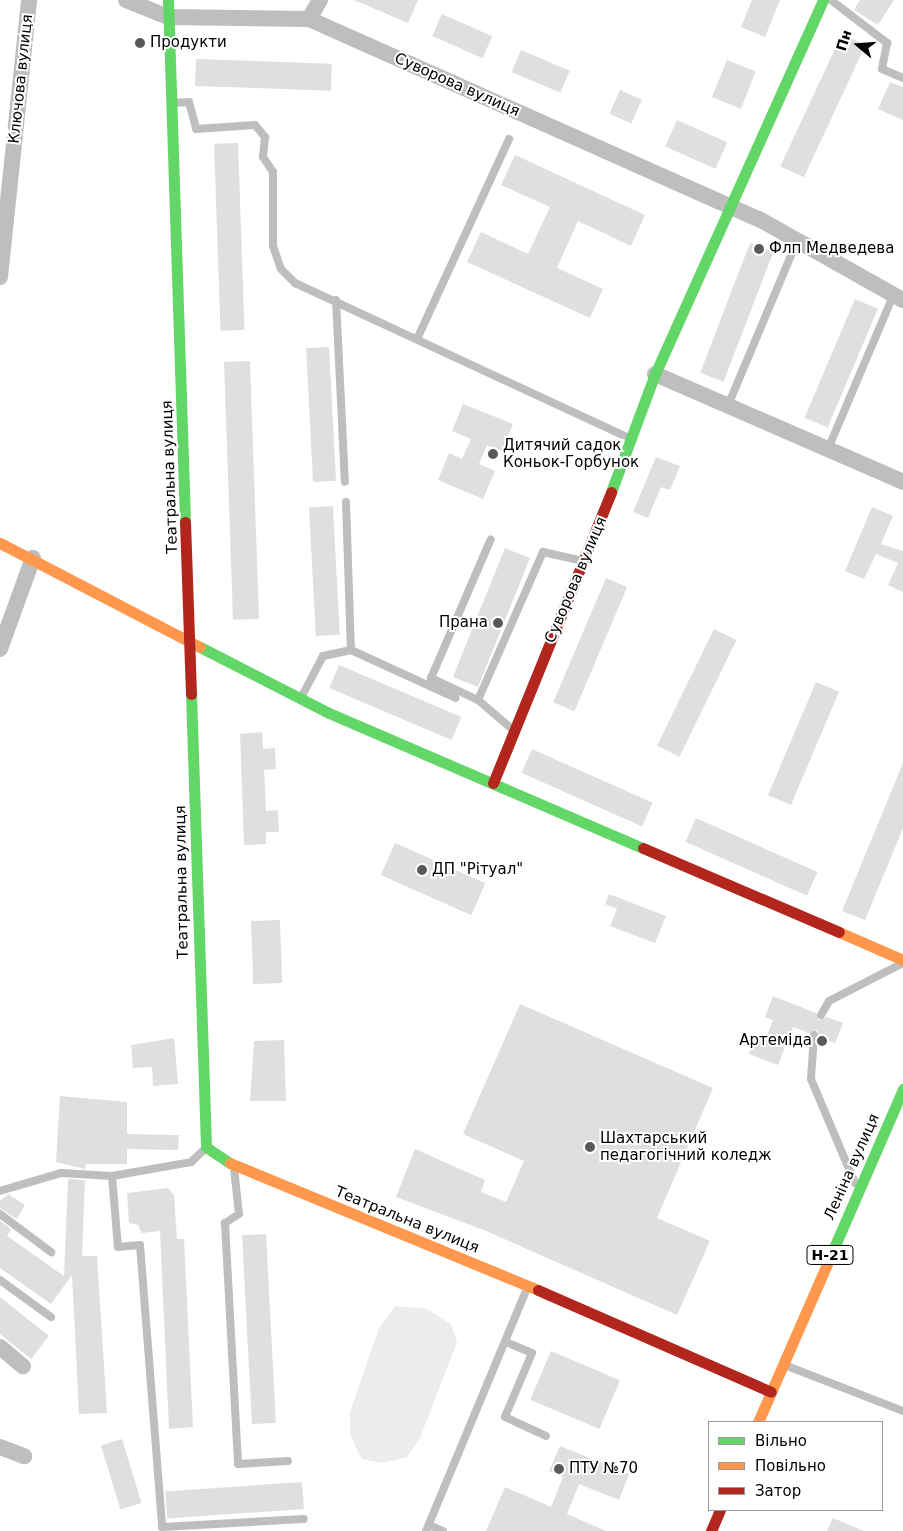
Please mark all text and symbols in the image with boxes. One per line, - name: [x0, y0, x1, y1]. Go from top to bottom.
- street label: Ключова вулиця: [5, 13, 37, 145]
- north arrow: [833, 20, 883, 70]
- text: Пн: [833, 28, 855, 53]
- place label: Продукти: [150, 34, 227, 52]
- marker: Продукти: [134, 37, 146, 49]
- street label: Суворова вулиця: [392, 49, 522, 121]
- place label: Флп Медведева: [769, 240, 894, 258]
- marker: Флп Медведева: [753, 243, 765, 255]
- street label: Театральна вулиця: [158, 400, 182, 554]
- place label: Дитячий садок Коньок-Горбунок: [503, 436, 639, 471]
- marker: Дитячий садок Коньок-Горбунок: [487, 448, 499, 460]
- street label: Суворова вулиця: [541, 514, 611, 646]
- place label: Прана: [439, 614, 488, 632]
- marker: Прана: [492, 617, 504, 629]
- street label: Театральна вулиця: [172, 805, 192, 959]
- place label: ДП "Рітуал": [432, 861, 523, 879]
- marker: ДП "Рітуал": [416, 864, 428, 876]
- place label: Артеміда: [739, 1032, 812, 1050]
- marker: Артеміда: [816, 1035, 828, 1047]
- street label: Леніна вулиця: [820, 1111, 884, 1223]
- place label: Шахтарський педагогічний коледж: [600, 1129, 772, 1164]
- marker: Шахтарський педагогічний коледж: [584, 1141, 596, 1153]
- street label: Театральна вулиця: [332, 1183, 482, 1257]
- road number: Н-21: [806, 1244, 854, 1266]
- legend: [708, 1421, 883, 1511]
- text: Вільно: [755, 1432, 807, 1450]
- text: Повільно: [755, 1457, 826, 1475]
- place label: ПТУ №70: [569, 1460, 638, 1478]
- marker: ПТУ №70: [553, 1463, 565, 1475]
- text: Затор: [755, 1482, 801, 1500]

